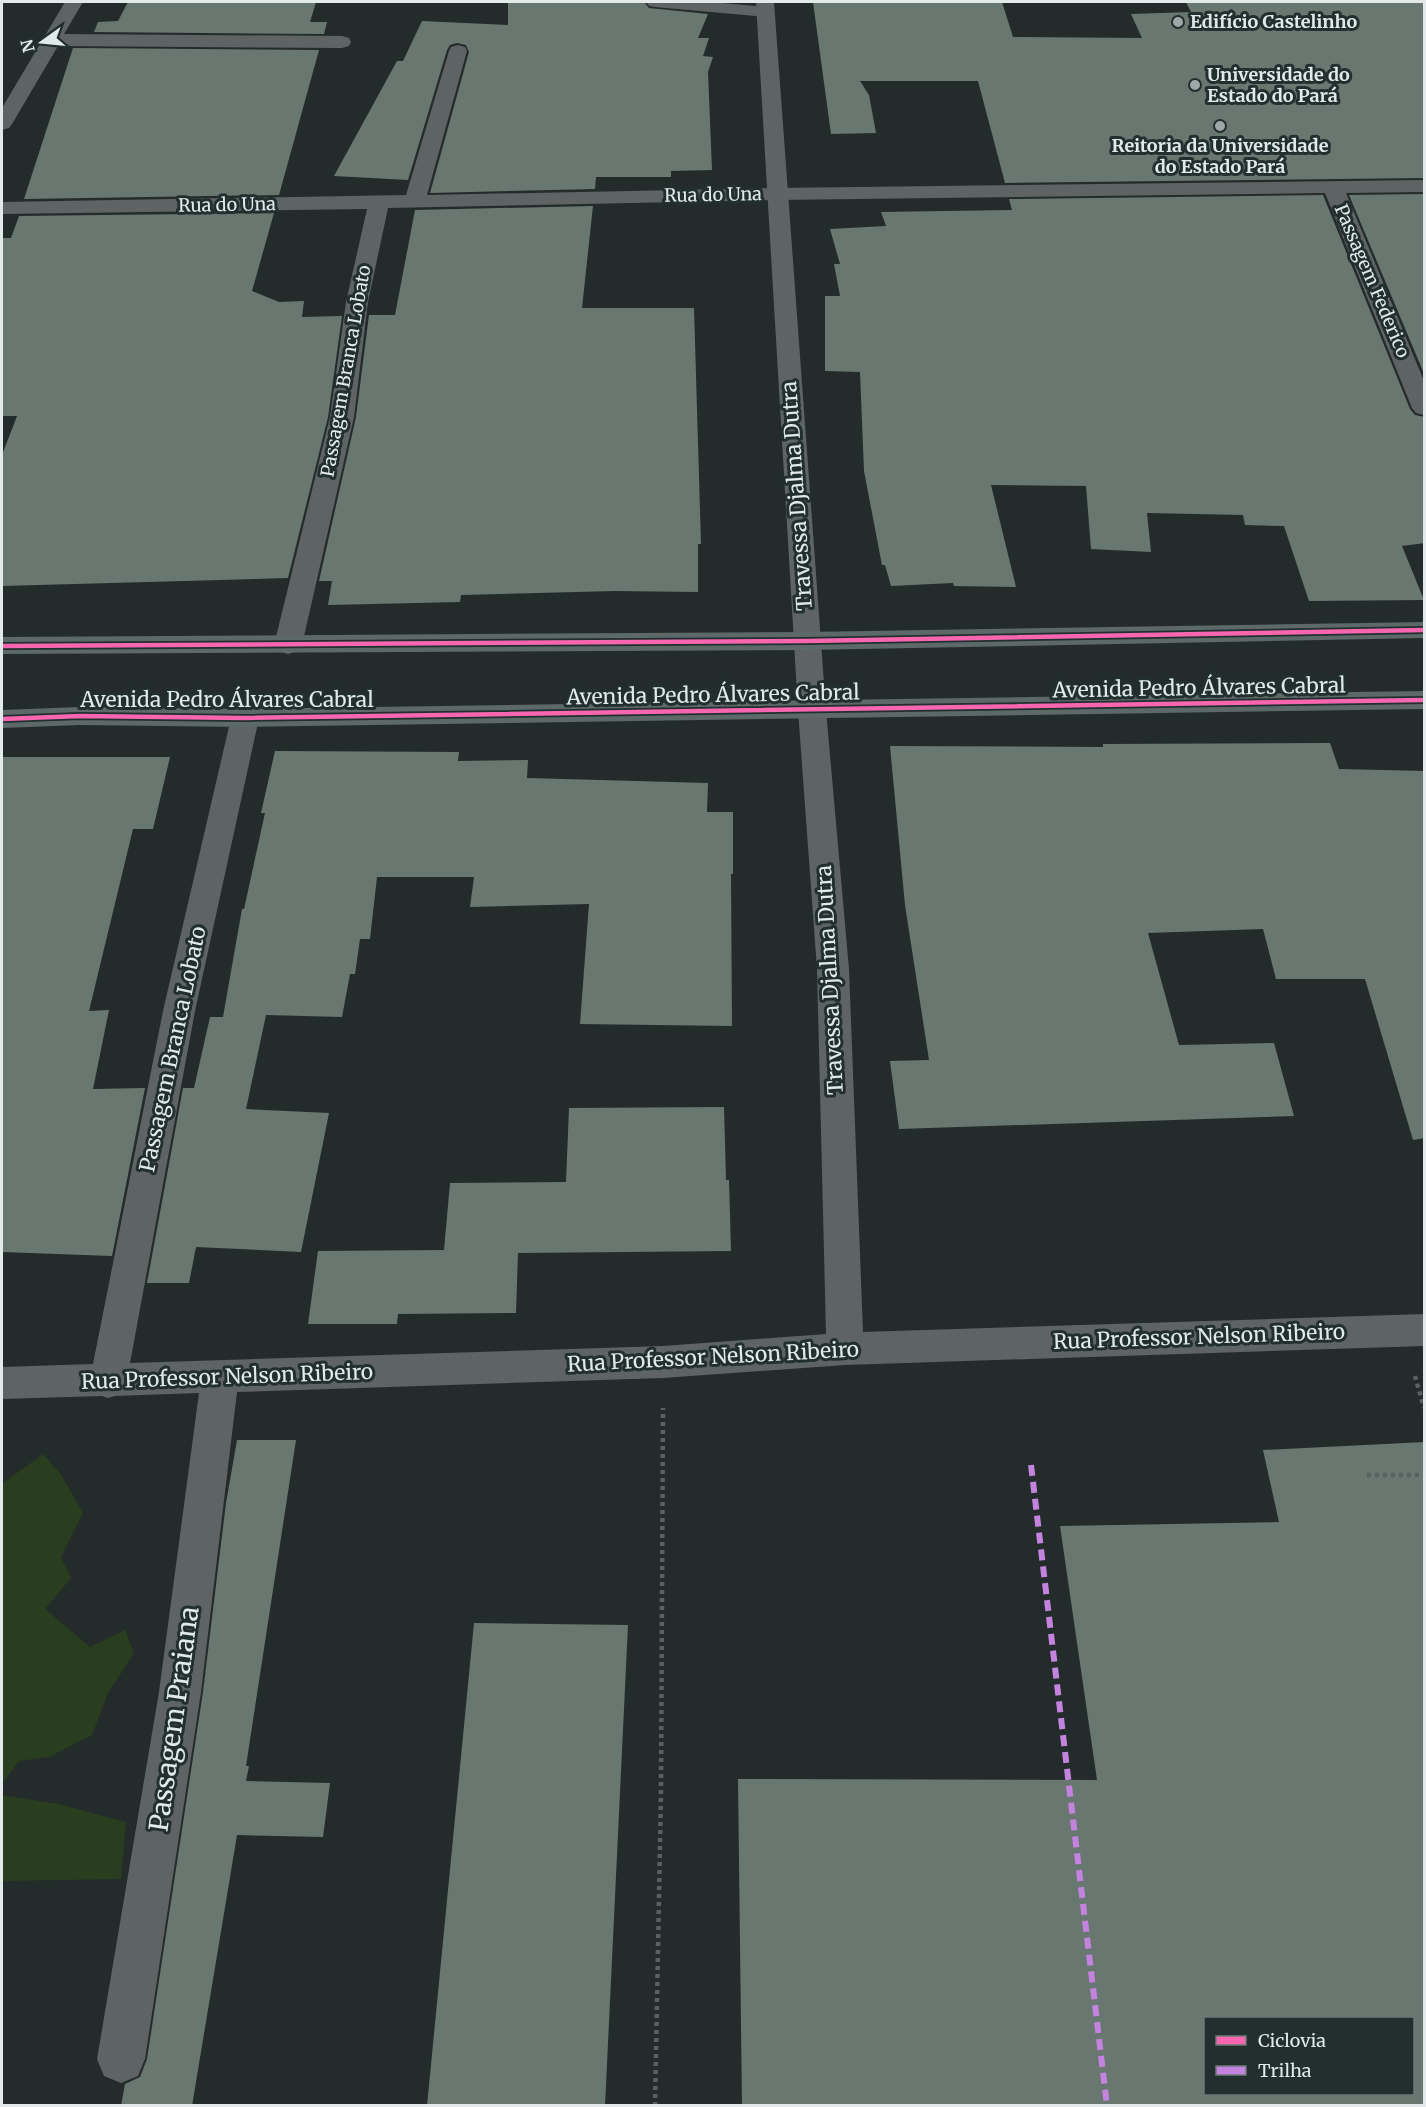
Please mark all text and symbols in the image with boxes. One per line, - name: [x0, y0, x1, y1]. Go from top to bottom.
- place label: Edifício Castelinho: [1190, 10, 1358, 33]
- north arrow: [12, 12, 72, 72]
- marker: Edifício Castelinho: [1171, 15, 1185, 29]
- text: N: [16, 37, 39, 55]
- place label: Universidade do Estado do Pará: [1207, 63, 1350, 107]
- marker: Universidade do Estado do Pará: [1188, 78, 1202, 92]
- marker: Reitoria da Universidade do Estado Pará: [1213, 119, 1227, 133]
- place label: Reitoria da Universidade do Estado Pará: [1112, 134, 1329, 178]
- street label: Rua do Una: [664, 182, 762, 207]
- street label: Rua do Una: [178, 192, 276, 217]
- street label: Passagem Federico: [1330, 201, 1415, 361]
- street label: Passagem Branca Lobato: [316, 263, 375, 479]
- street label: Travessa Djalma Dutra: [775, 380, 818, 612]
- street label: Avenida Pedro Álvares Cabral: [1051, 670, 1346, 704]
- street label: Avenida Pedro Álvares Cabral: [565, 677, 860, 711]
- street label: Avenida Pedro Álvares Cabral: [79, 685, 374, 713]
- street label: Travessa Djalma Dutra: [810, 865, 849, 1096]
- street label: Passagem Branca Lobato: [133, 924, 212, 1174]
- street label: Rua Professor Nelson Ribeiro: [1052, 1318, 1346, 1355]
- street label: Rua Professor Nelson Ribeiro: [566, 1335, 860, 1378]
- street label: Rua Professor Nelson Ribeiro: [80, 1358, 374, 1395]
- street label: Passagem Praiana: [141, 1604, 206, 1834]
- legend: [1204, 2017, 1414, 2095]
- text: Ciclovia: [1258, 2029, 1326, 2052]
- text: Trilha: [1258, 2059, 1312, 2082]

